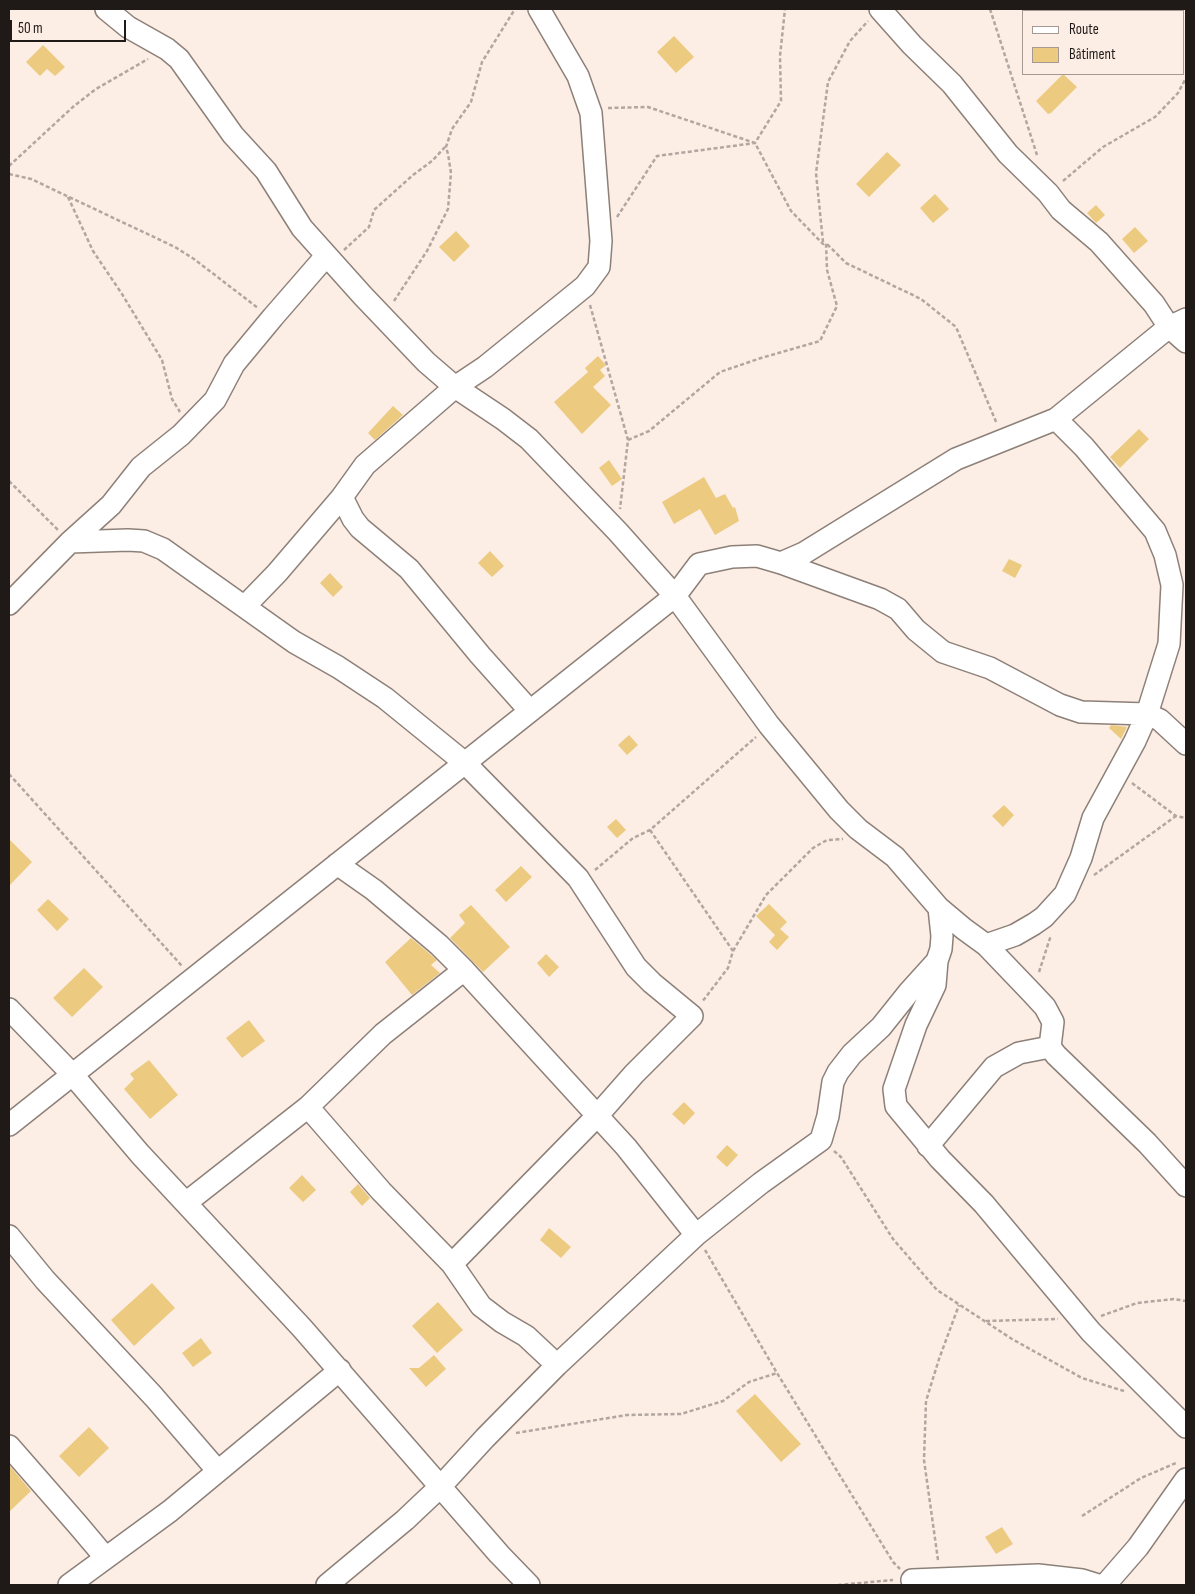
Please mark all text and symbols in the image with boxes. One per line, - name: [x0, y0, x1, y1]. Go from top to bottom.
- scale bar: [12, 10, 129, 42]
- legend: [1022, 10, 1185, 75]
- text: 50 m: [18, 19, 43, 38]
- text: Route: [1069, 20, 1099, 39]
- text: Bâtiment: [1069, 45, 1116, 64]

